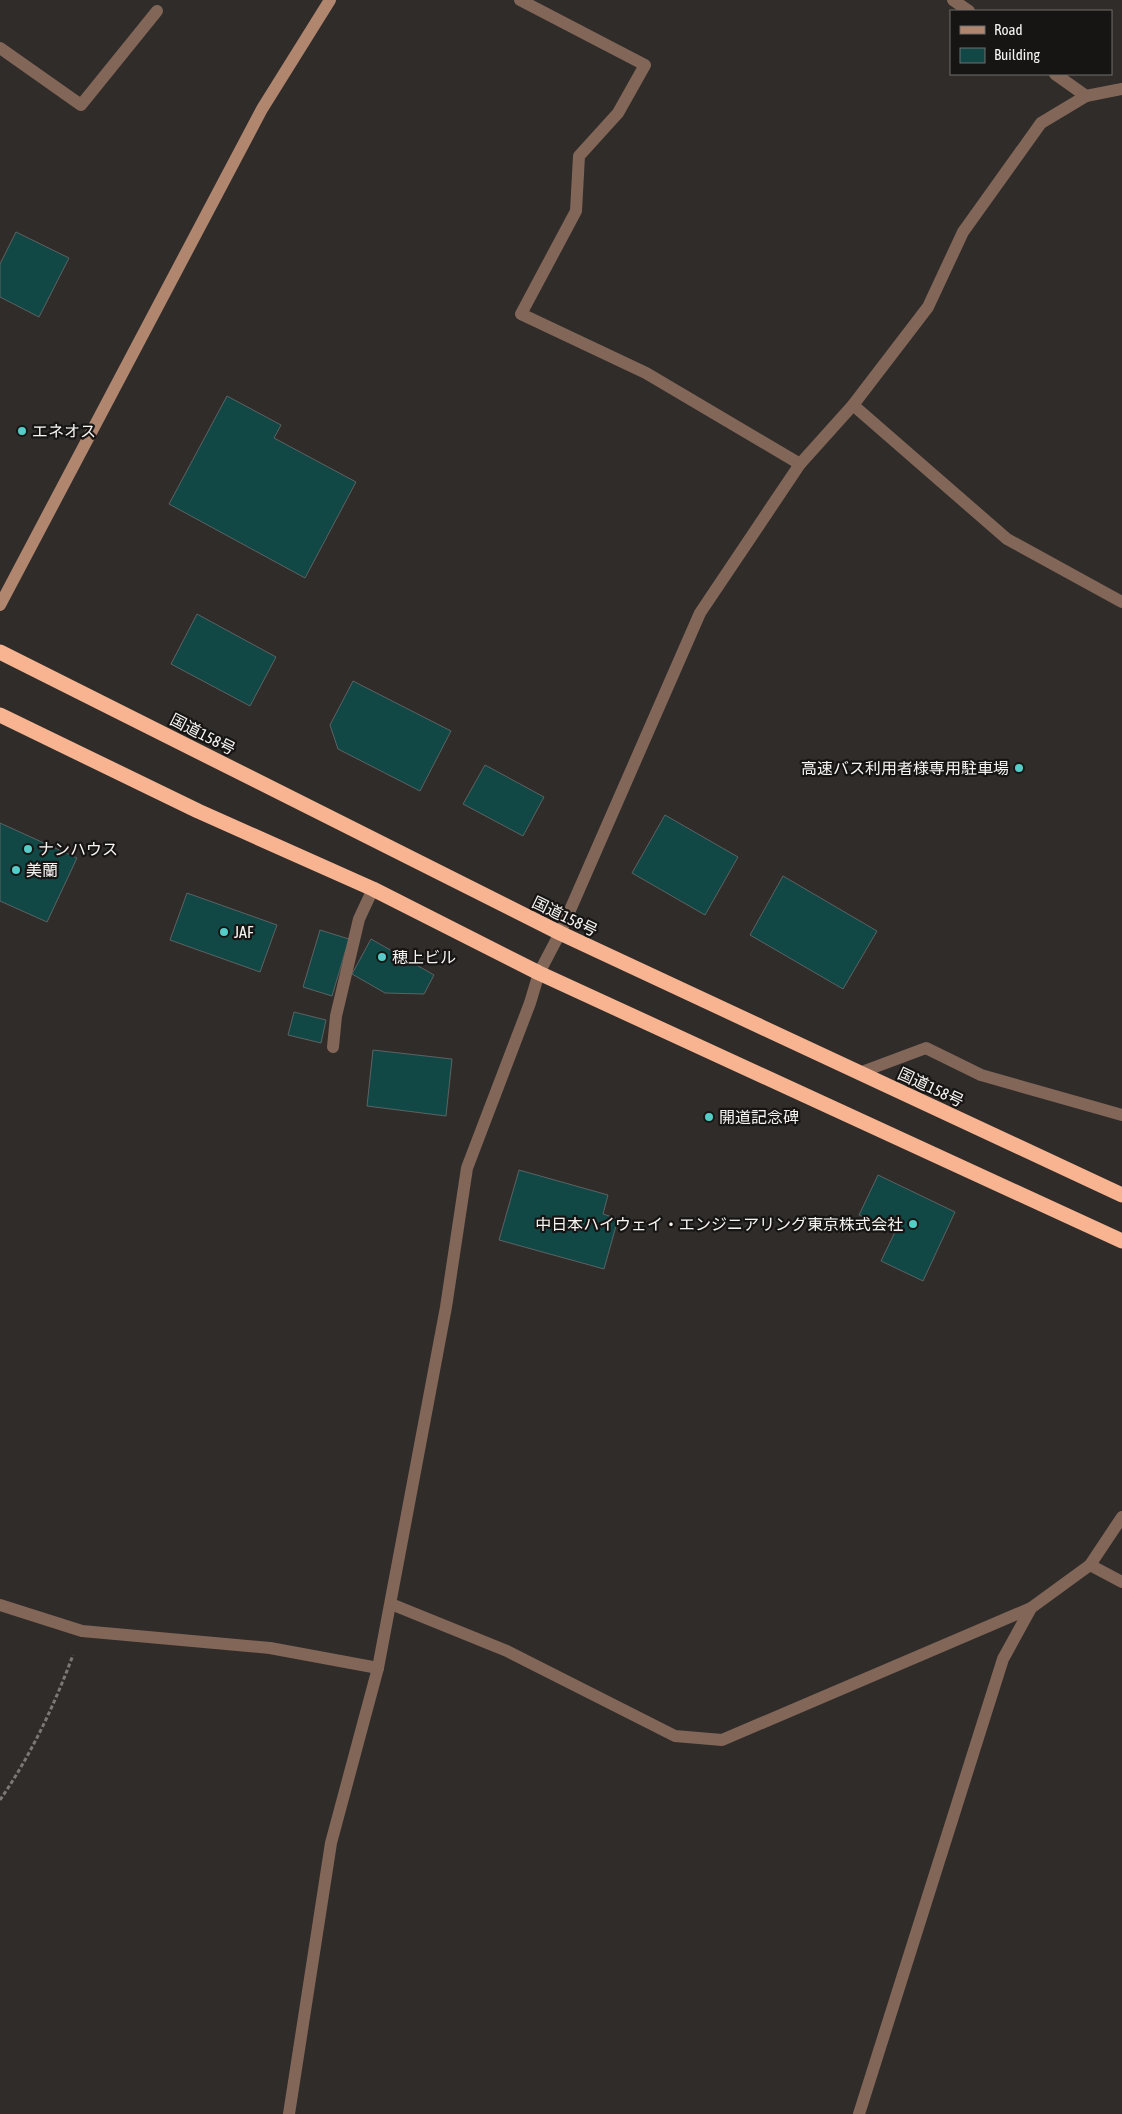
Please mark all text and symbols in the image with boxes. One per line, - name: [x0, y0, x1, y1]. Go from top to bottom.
- legend: [950, 10, 1112, 75]
- text: Road: [994, 21, 1023, 38]
- text: Building: [994, 46, 1040, 63]
- place label: エネオス: [32, 422, 96, 440]
- marker: エネオス: [16, 425, 28, 437]
- street label: 国道158号: [167, 710, 239, 758]
- place label: 高速バス利用者様専用駐車場: [801, 759, 1009, 777]
- marker: 高速バス利用者様専用駐車場: [1013, 762, 1025, 774]
- place label: ナンハウス: [38, 840, 118, 858]
- marker: ナンハウス: [22, 843, 34, 855]
- place label: 美蘭: [26, 861, 58, 879]
- marker: 美蘭: [10, 864, 22, 876]
- street label: 国道158号: [529, 892, 601, 940]
- place label: JAF: [234, 923, 254, 941]
- marker: JAF: [218, 926, 230, 938]
- place label: 穂上ビル: [392, 948, 456, 966]
- marker: 穂上ビル: [376, 951, 388, 963]
- street label: 国道158号: [895, 1064, 967, 1110]
- place label: 開道記念碑: [719, 1108, 799, 1126]
- marker: 開道記念碑: [703, 1111, 715, 1123]
- place label: 中日本ハイウェイ・エンジニアリング東京株式会社: [535, 1215, 903, 1233]
- marker: 中日本ハイウェイ・エンジニアリング東京株式会社: [907, 1218, 919, 1230]

